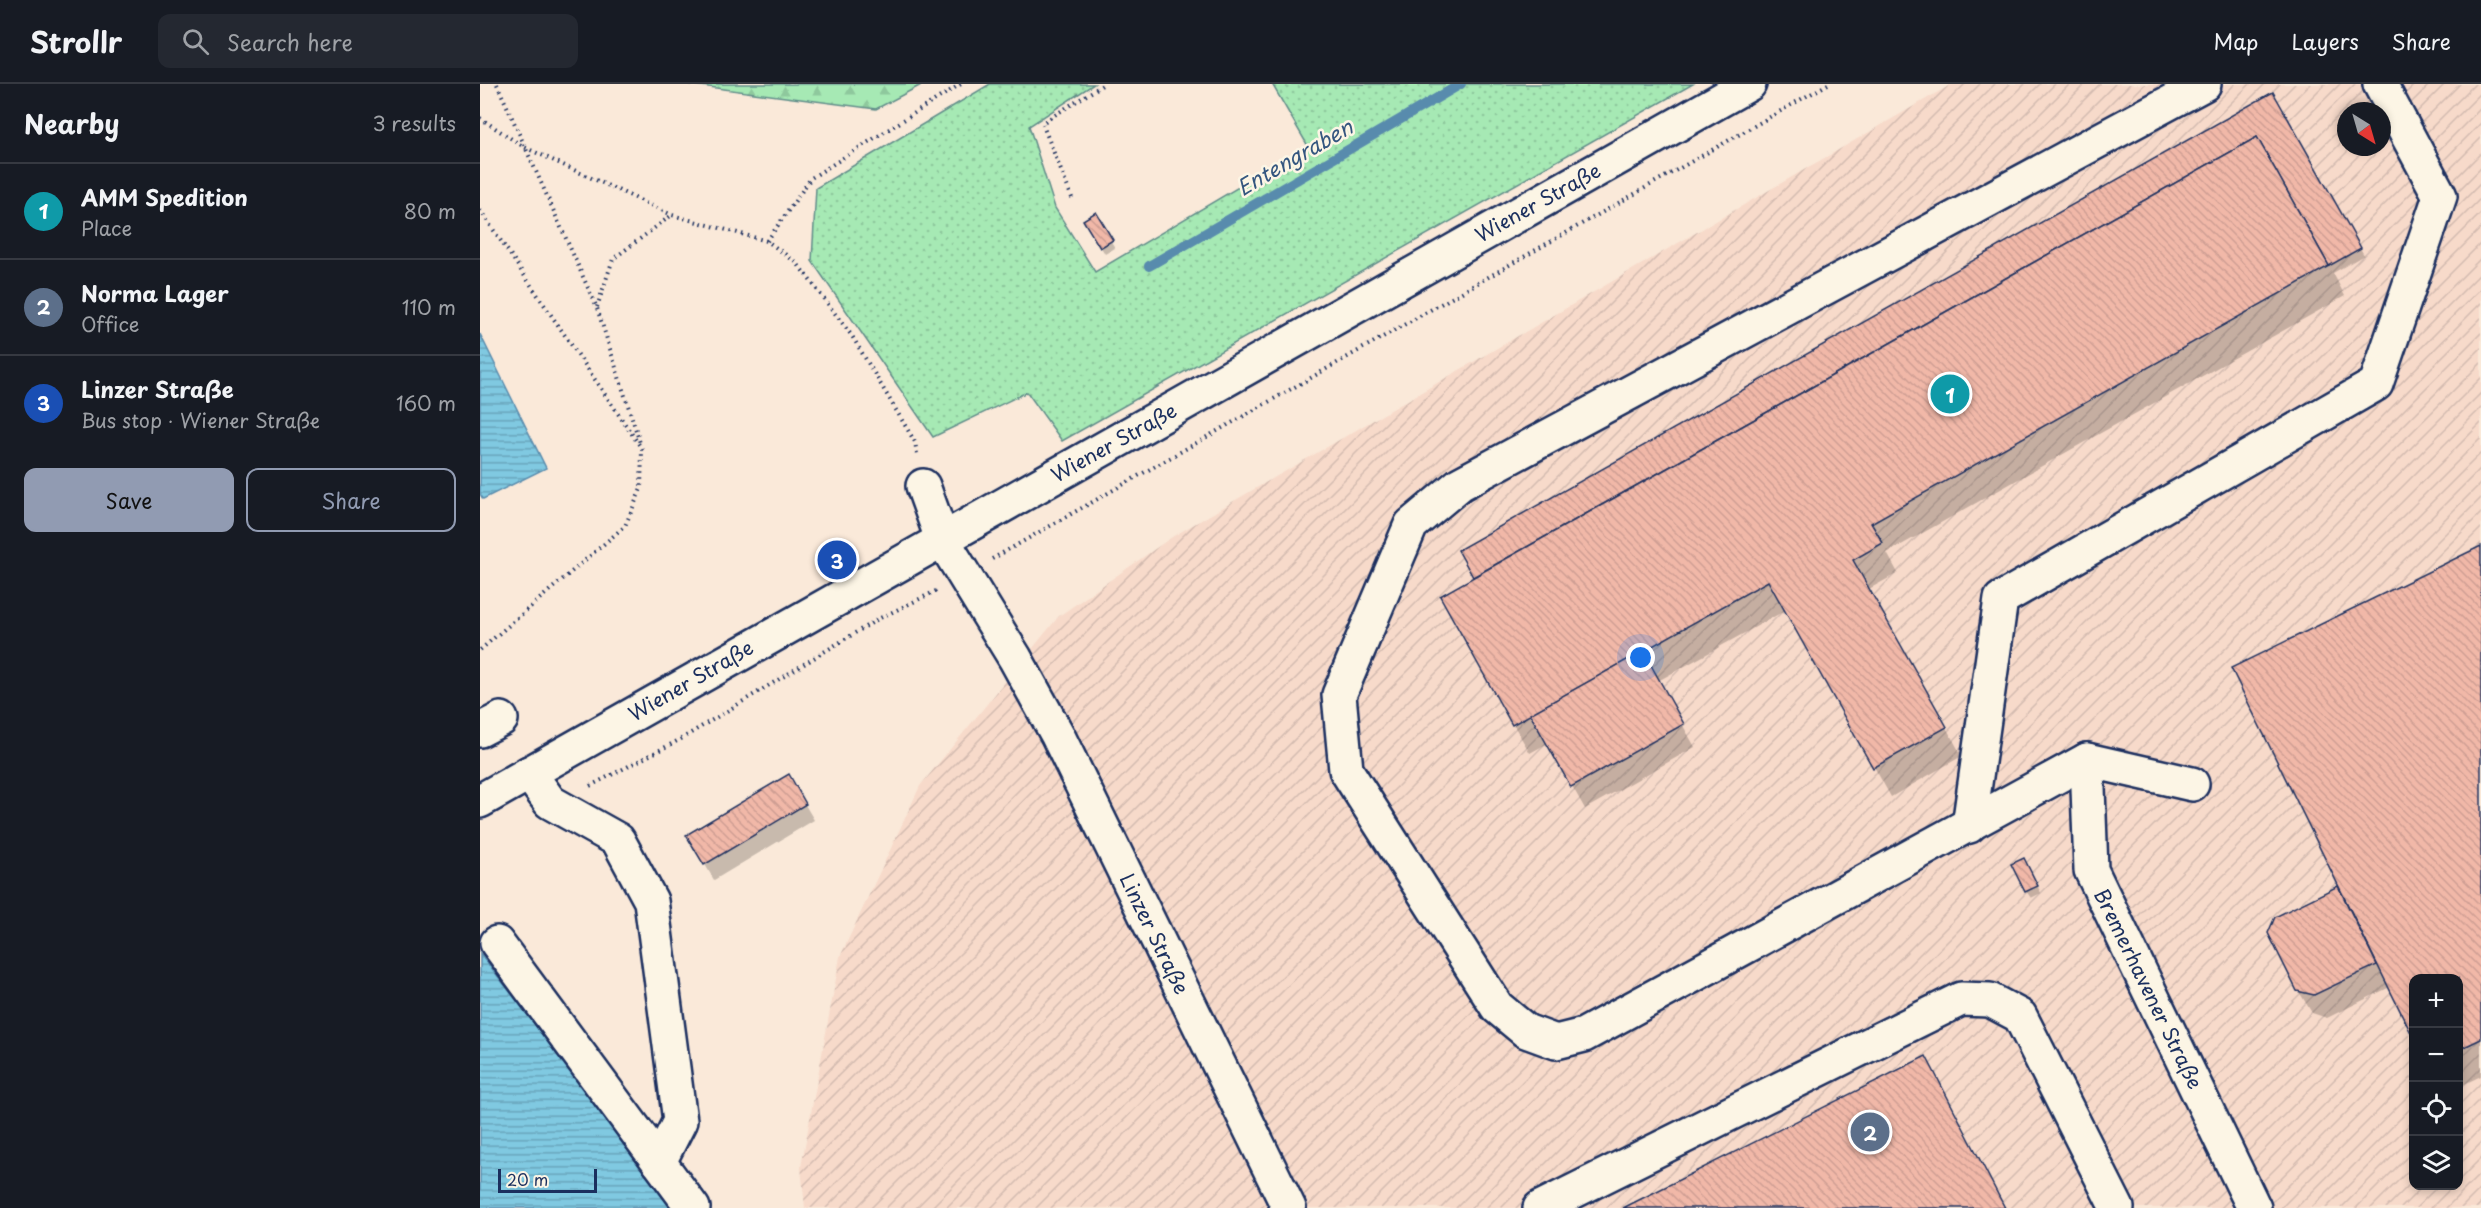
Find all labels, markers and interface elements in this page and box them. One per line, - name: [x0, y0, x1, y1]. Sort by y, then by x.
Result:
- search box: [158, 14, 578, 68]
- text: Strollr: [30, 20, 122, 63]
- icon: search: [179, 25, 212, 58]
- text: Search here: [227, 25, 353, 58]
- text: Map: [2214, 25, 2258, 57]
- text: Layers: [2291, 25, 2359, 57]
- text: Share: [2392, 25, 2451, 57]
- north arrow: [2337, 102, 2391, 156]
- text: Nearby: [24, 104, 119, 143]
- text: 3 results: [373, 108, 456, 138]
- water label: Entengraben: [1230, 110, 1359, 203]
- street label: Wiener Straße: [1469, 155, 1606, 249]
- text: AMM Spedition: [81, 180, 248, 213]
- text: 1: [39, 196, 48, 226]
- text: 80 m: [404, 196, 456, 226]
- text: Place: [81, 213, 132, 243]
- text: Norma Lager: [81, 276, 229, 309]
- text: 2: [36, 292, 51, 322]
- text: 110 m: [402, 292, 456, 322]
- text: Office: [81, 309, 139, 339]
- text: Linzer Straße: [81, 372, 234, 405]
- pin: 1: [1930, 372, 1970, 416]
- text: 3: [37, 388, 50, 418]
- text: 160 m: [396, 388, 456, 418]
- street label: Wiener Straße: [1045, 395, 1182, 489]
- text: Bus stop · Wiener Straße: [81, 405, 320, 435]
- button: Save: [24, 468, 234, 532]
- button: Share: [246, 468, 456, 532]
- pin: 3: [818, 538, 856, 582]
- street label: Wiener Straße: [622, 632, 759, 728]
- your location: [1626, 643, 1655, 672]
- street label: Linzer Straße: [1113, 868, 1197, 999]
- street label: Bremerhavener Straße: [2087, 883, 2211, 1094]
- map controls: [2409, 974, 2463, 1190]
- button: +: [2409, 974, 2463, 1028]
- button: −: [2409, 1028, 2463, 1082]
- button: locate: [2409, 1082, 2463, 1136]
- pin: 2: [1850, 1110, 1890, 1154]
- button: layers: [2409, 1136, 2463, 1190]
- scale bar: [498, 1166, 597, 1194]
- text: 20 m: [507, 1167, 548, 1191]

